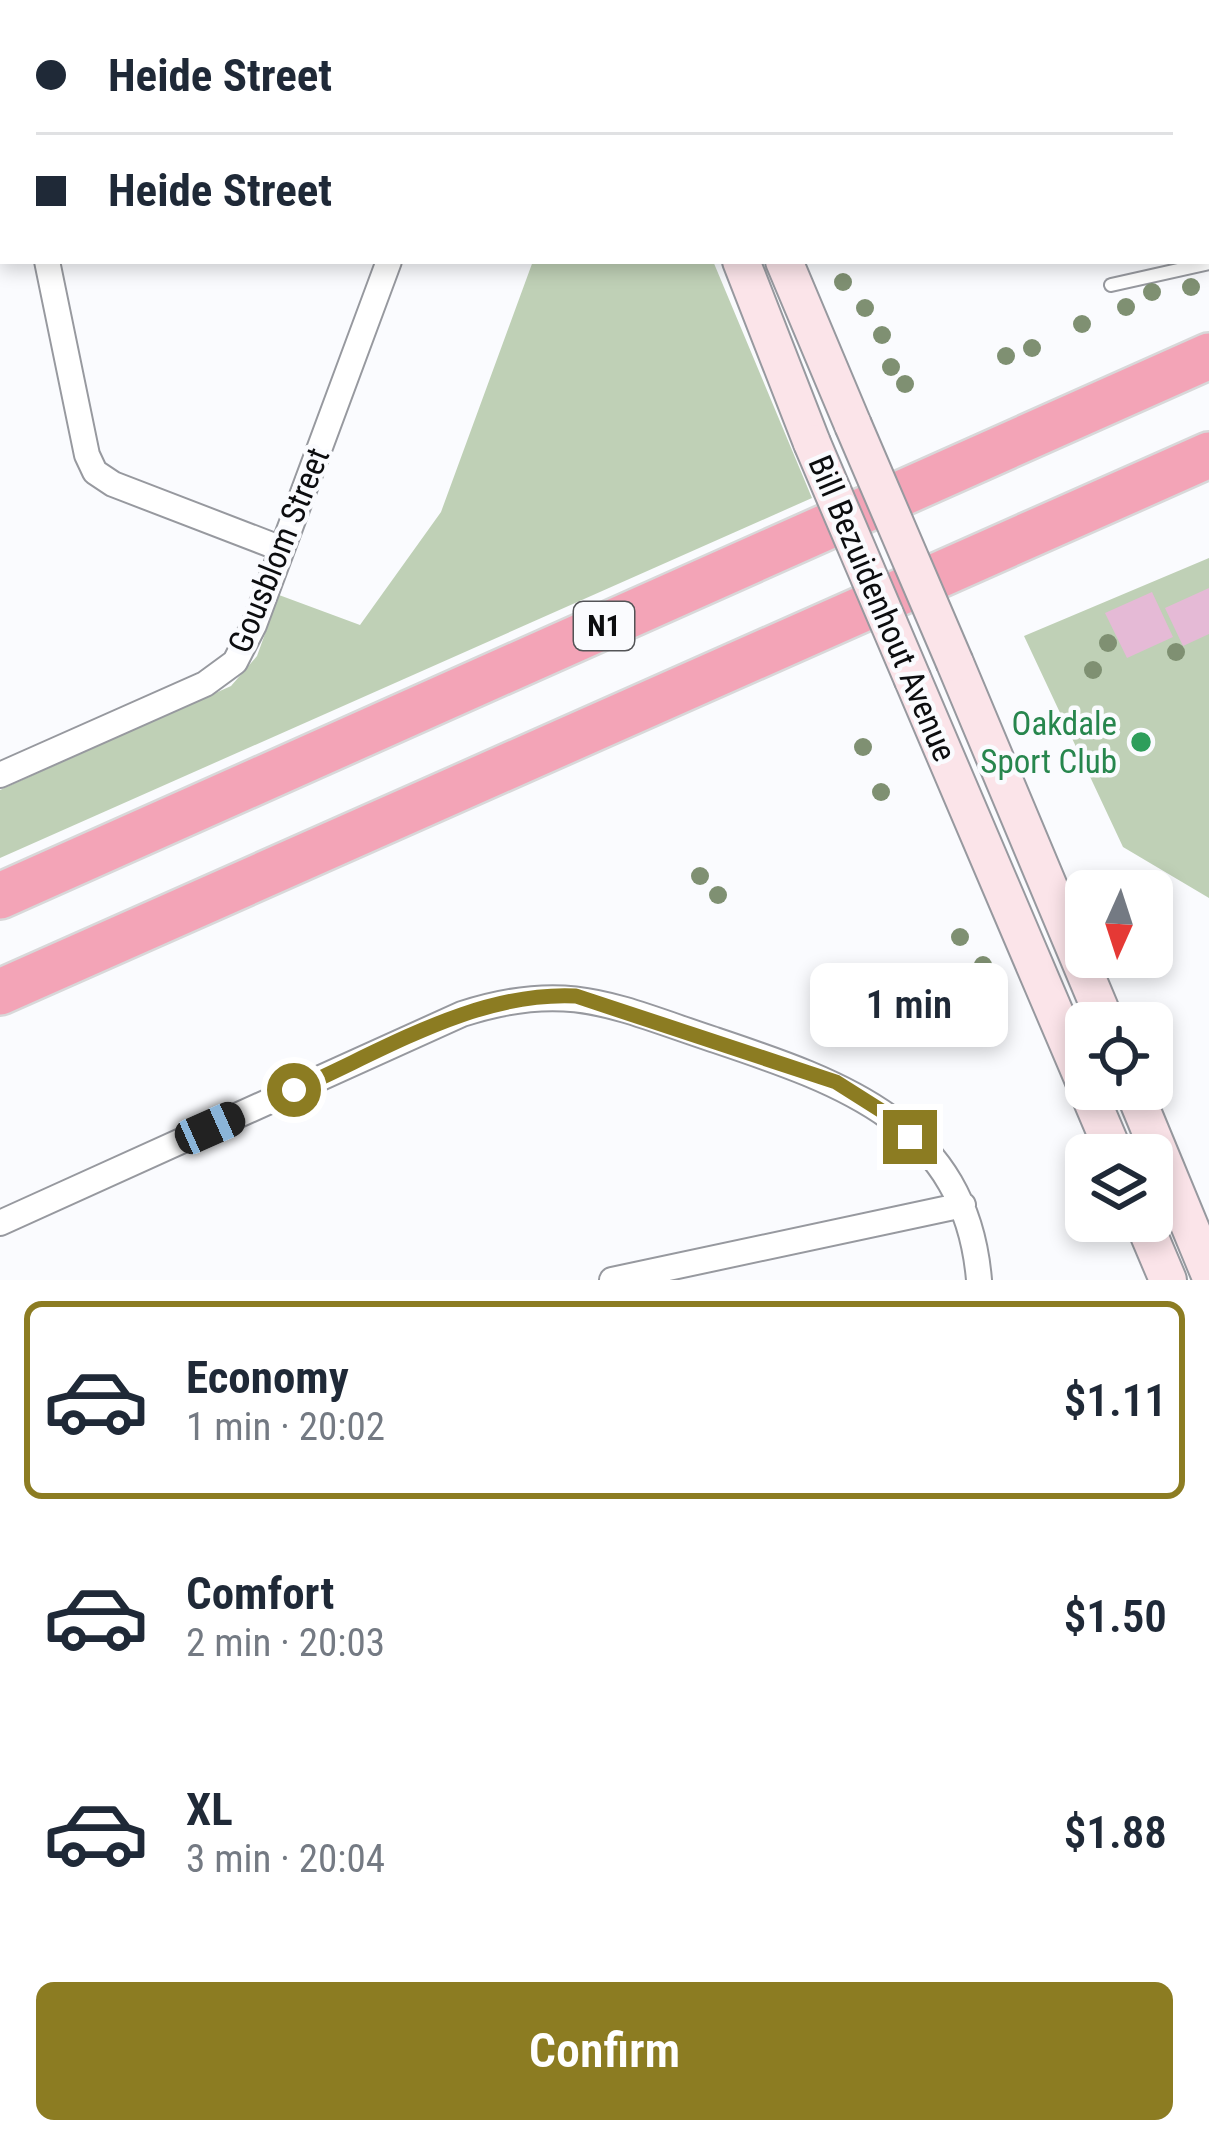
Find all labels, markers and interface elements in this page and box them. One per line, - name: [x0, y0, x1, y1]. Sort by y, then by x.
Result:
- text: Heide Street: [108, 49, 332, 102]
- text: Heide Street: [108, 164, 332, 217]
- street label: Gousblom Street: [220, 442, 337, 658]
- street label: Bill Bezuidenhout Avenue: [800, 449, 965, 767]
- road number: N1: [574, 602, 634, 650]
- place label: Oakdale Sport Club: [980, 704, 1117, 781]
- marker: Oakdale Sport Club: [1128, 729, 1154, 755]
- north arrow: [1065, 870, 1173, 978]
- map controls: [1065, 870, 1173, 1242]
- callout: 1 min: [811, 963, 1009, 1047]
- text: 1 min: [866, 982, 952, 1028]
- button: locate: [1065, 1002, 1173, 1110]
- route start: [267, 1063, 321, 1117]
- car: [170, 1097, 250, 1159]
- route end: [883, 1110, 937, 1164]
- button: layers: [1065, 1134, 1173, 1242]
- icon: car: [42, 1346, 150, 1454]
- text: Economy: [186, 1351, 349, 1404]
- text: $1.11: [1064, 1374, 1167, 1427]
- text: 1 min · 20:02: [186, 1404, 385, 1450]
- icon: car: [42, 1562, 150, 1670]
- text: Comfort: [186, 1567, 334, 1620]
- text: $1.50: [1064, 1590, 1167, 1643]
- text: 2 min · 20:03: [186, 1620, 385, 1666]
- icon: car: [42, 1778, 150, 1886]
- text: XL: [186, 1783, 233, 1836]
- text: $1.88: [1064, 1806, 1167, 1859]
- text: 3 min · 20:04: [186, 1836, 385, 1882]
- button: Confirm: [36, 1982, 1173, 2120]

